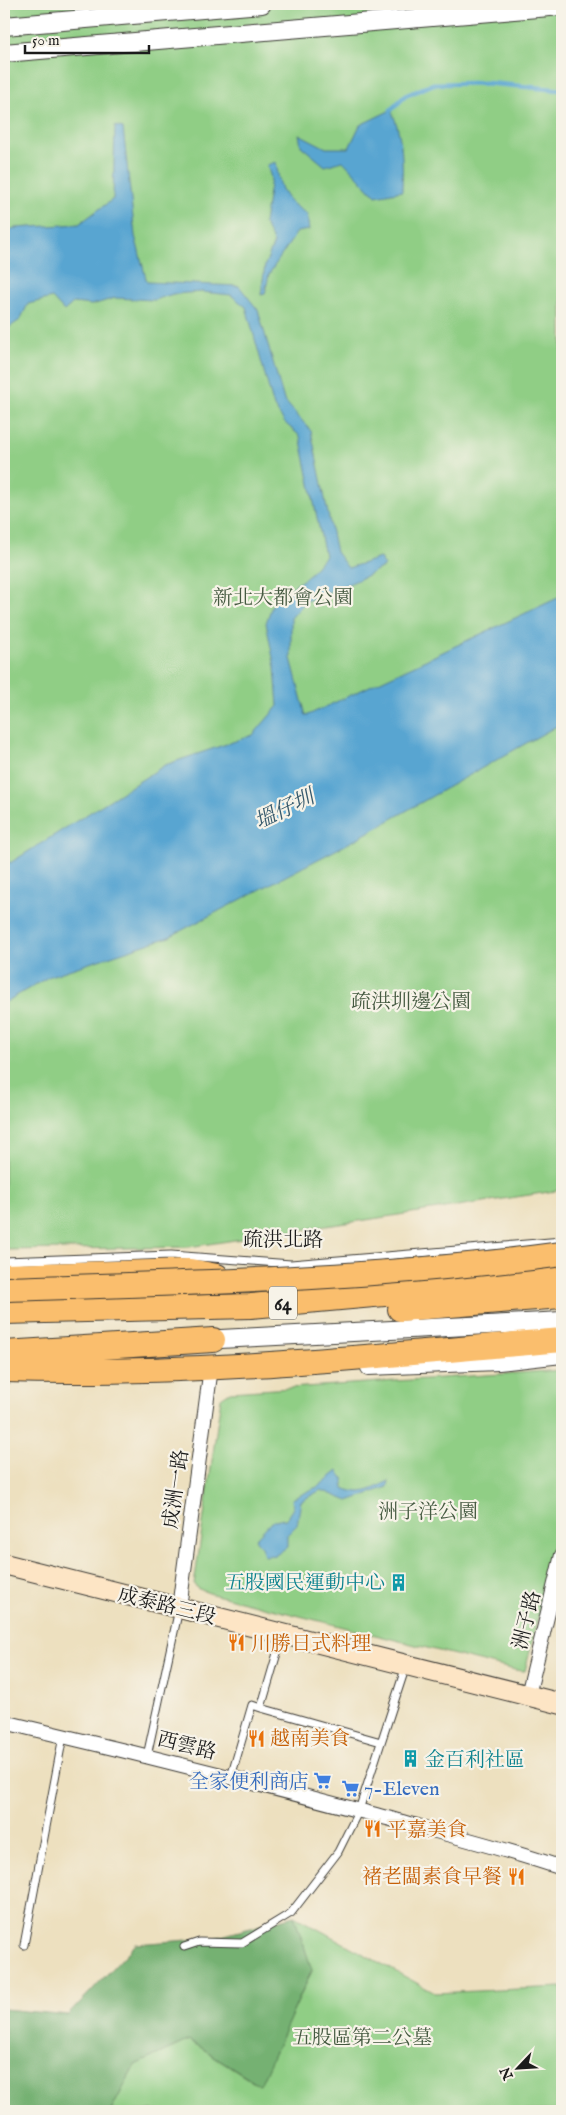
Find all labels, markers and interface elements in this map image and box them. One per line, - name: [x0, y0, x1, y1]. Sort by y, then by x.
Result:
- scale bar: [25, 22, 149, 54]
- text: 50 m: [32, 31, 60, 50]
- park label: 新北大都會公園: [213, 586, 353, 611]
- water label: 塭仔圳: [250, 783, 322, 836]
- park label: 疏洪圳邊公園: [351, 990, 471, 1015]
- street label: 疏洪北路: [243, 1228, 323, 1253]
- road number: 64: [269, 1286, 297, 1320]
- street label: 成洲一路: [159, 1448, 194, 1531]
- park label: 洲子洋公園: [378, 1500, 478, 1525]
- place label: 五股國民運動中心: [225, 1571, 385, 1596]
- building icon: 五股國民運動中心: [389, 1572, 409, 1592]
- street label: 成泰路三段: [115, 1582, 218, 1631]
- street label: 洲子路: [508, 1588, 547, 1652]
- place label: 川勝日式料理: [251, 1632, 371, 1657]
- restaurant icon: 川勝日式料理: [227, 1633, 247, 1653]
- street label: 西雲路: [155, 1727, 219, 1766]
- place label: 越南美食: [270, 1727, 350, 1752]
- restaurant icon: 越南美食: [246, 1728, 266, 1748]
- place label: 金百利社區: [425, 1748, 525, 1773]
- building icon: 金百利社區: [401, 1749, 421, 1769]
- place label: 全家便利商店: [189, 1770, 309, 1795]
- supermarket icon: 全家便利商店: [313, 1771, 333, 1791]
- place label: 7-Eleven: [364, 1777, 440, 1802]
- supermarket icon: 7-Eleven: [340, 1778, 360, 1798]
- place label: 平嘉美食: [387, 1818, 467, 1843]
- restaurant icon: 平嘉美食: [363, 1819, 383, 1839]
- place label: 褚老闆素食早餐: [362, 1865, 502, 1890]
- restaurant icon: 褚老闆素食早餐: [506, 1866, 526, 1886]
- park label: 五股區第二公墓: [292, 2026, 432, 2051]
- north arrow: [494, 2042, 544, 2092]
- text: N: [496, 2064, 518, 2083]

